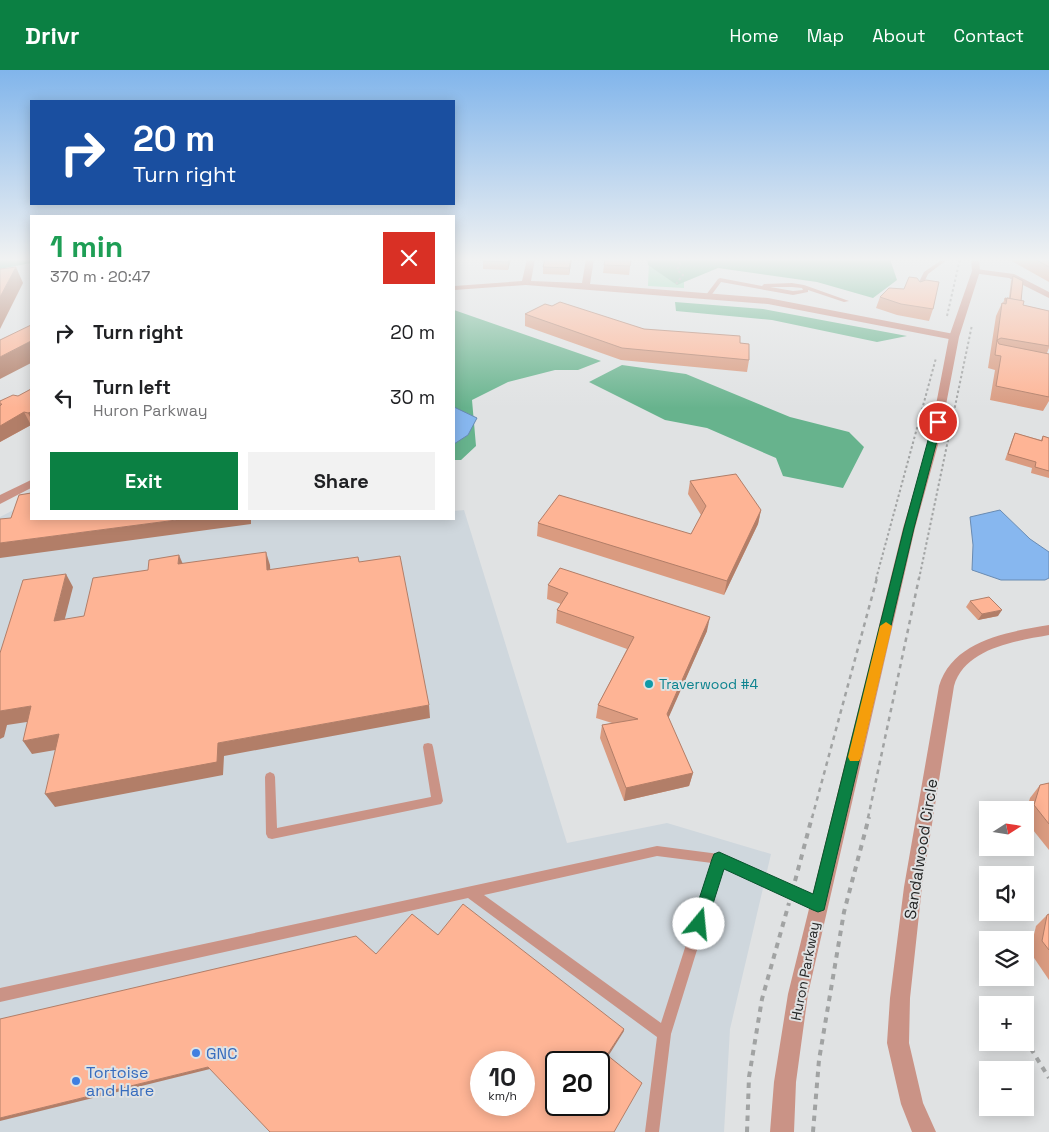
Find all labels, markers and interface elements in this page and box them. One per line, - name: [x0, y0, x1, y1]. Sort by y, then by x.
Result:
- text: Drivr: [25, 20, 80, 51]
- text: Home: [730, 24, 779, 47]
- text: Map: [807, 24, 844, 47]
- text: About: [872, 24, 926, 47]
- text: Contact: [954, 24, 1024, 47]
- text: 20 m: [133, 117, 215, 161]
- icon: right: [50, 120, 115, 185]
- text: Turn right: [133, 160, 236, 188]
- text: 1 min: [50, 227, 123, 266]
- button: close: [383, 232, 435, 284]
- text: 370 m · 20:47: [50, 266, 150, 287]
- icon: right: [50, 319, 78, 347]
- text: Turn right: [93, 320, 183, 345]
- text: 20 m: [390, 320, 435, 345]
- text: Turn left: [93, 375, 171, 400]
- icon: left: [50, 384, 78, 412]
- text: 30 m: [390, 385, 435, 410]
- text: Huron Parkway: [93, 400, 208, 421]
- pin: [917, 401, 959, 443]
- icon: arrive: [924, 408, 952, 436]
- button: Exit: [50, 452, 238, 510]
- button: Share: [248, 452, 435, 510]
- place label: Traverwood #4: [659, 675, 759, 693]
- marker: Traverwood #4: [643, 678, 655, 690]
- street label: Sandalwood Circle: [900, 777, 942, 921]
- north arrow: [979, 801, 1034, 856]
- map controls: [979, 801, 1034, 1116]
- button: sound: [979, 866, 1034, 921]
- position arrow: [672, 897, 724, 949]
- street label: Huron Parkway: [787, 920, 823, 1022]
- button: layers: [979, 931, 1034, 986]
- button: +: [979, 996, 1034, 1051]
- place label: GNC: [206, 1043, 237, 1064]
- marker: GNC: [190, 1047, 202, 1059]
- speed limit sign: 20: [545, 1051, 610, 1116]
- text: 10: [489, 1061, 516, 1093]
- button: −: [979, 1061, 1034, 1116]
- place label: Tortoise and Hare: [86, 1062, 154, 1101]
- marker: Tortoise and Hare: [70, 1075, 82, 1087]
- text: km/h: [488, 1088, 517, 1104]

